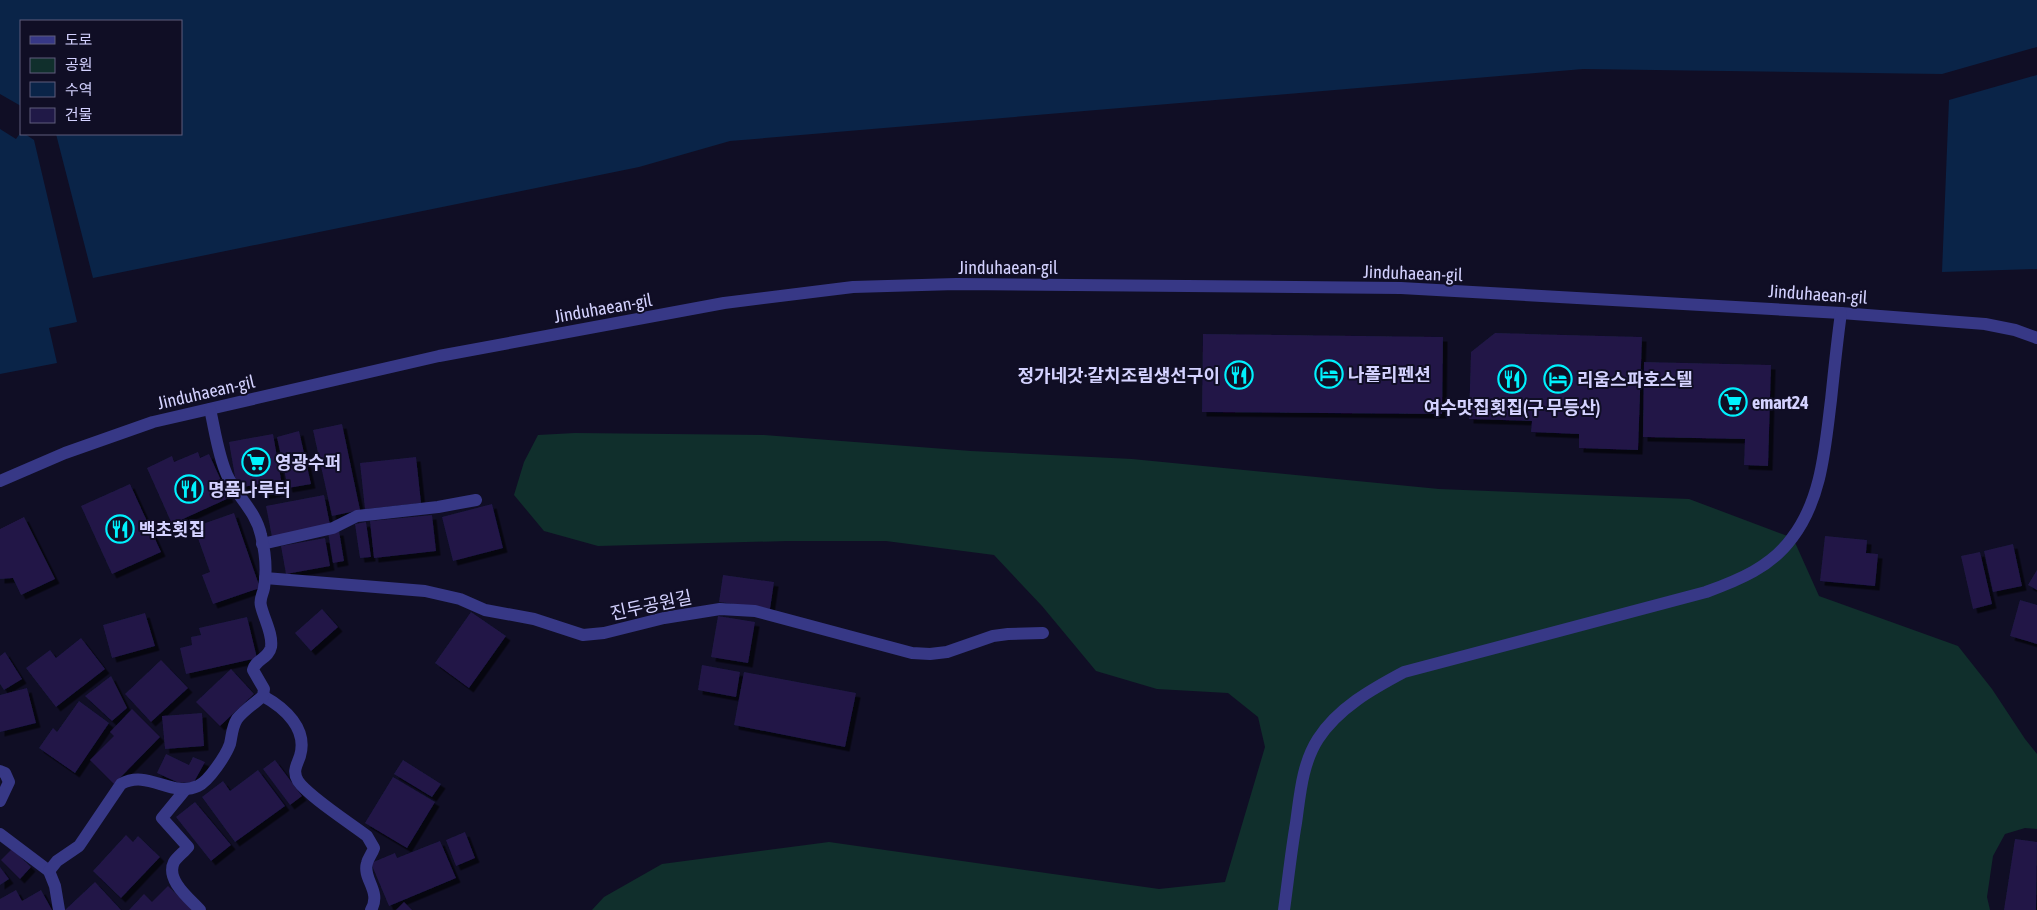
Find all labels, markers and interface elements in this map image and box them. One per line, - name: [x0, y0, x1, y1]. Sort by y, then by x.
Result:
- legend: [20, 20, 182, 135]
- text: 도로: [65, 31, 93, 48]
- text: 공원: [65, 56, 93, 73]
- text: 수역: [65, 81, 93, 98]
- text: 건물: [65, 106, 93, 123]
- street label: Jinduhaean-gil: [958, 257, 1058, 278]
- street label: Jinduhaean-gil: [1363, 261, 1463, 285]
- street label: Jinduhaean-gil: [1768, 280, 1869, 308]
- street label: Jinduhaean-gil: [552, 289, 654, 327]
- hotel icon: 나폴리펜션: [1314, 359, 1344, 389]
- restaurant icon: 정가네갓·갈치조림생선구이: [1224, 360, 1254, 390]
- place label: 나폴리펜션: [1348, 364, 1431, 385]
- restaurant icon: 여수맛집횟집(구 무등산): [1497, 364, 1527, 394]
- hotel icon: 리움스파호스텔: [1543, 364, 1573, 394]
- place label: 정가네갓·갈치조림생선구이: [1017, 365, 1220, 386]
- place label: 리움스파호스텔: [1577, 369, 1693, 390]
- street label: Jinduhaean-gil: [155, 371, 257, 413]
- supermarket icon: emart24: [1718, 387, 1748, 417]
- place label: emart24: [1752, 392, 1809, 413]
- place label: 여수맛집횟집(구 무등산): [1424, 397, 1600, 418]
- supermarket icon: 영광수퍼: [241, 447, 271, 477]
- place label: 영광수퍼: [275, 452, 341, 473]
- restaurant icon: 명품나루터: [174, 474, 204, 504]
- place label: 명품나루터: [208, 479, 291, 500]
- restaurant icon: 백초횟집: [105, 514, 135, 544]
- place label: 백초횟집: [139, 519, 205, 540]
- street label: 진두공원길: [608, 586, 694, 624]

